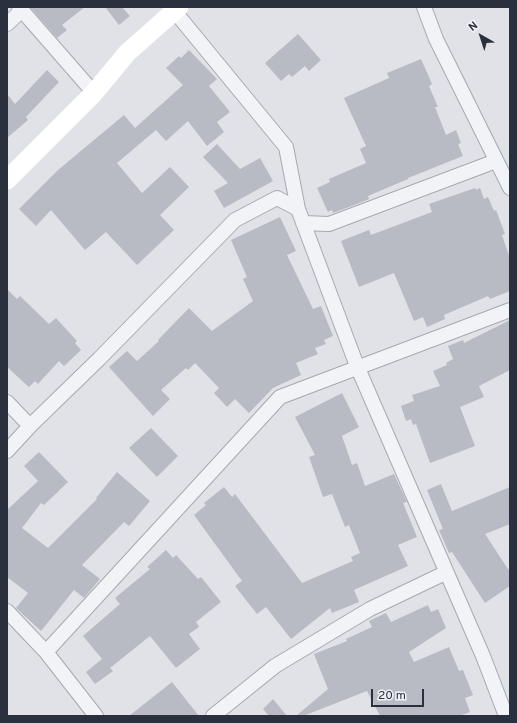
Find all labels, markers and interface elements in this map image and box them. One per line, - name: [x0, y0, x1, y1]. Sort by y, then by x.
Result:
- north arrow: [461, 16, 501, 56]
- text: N: [466, 19, 481, 35]
- scale bar: [373, 681, 426, 707]
- text: 20 m: [378, 688, 406, 704]

